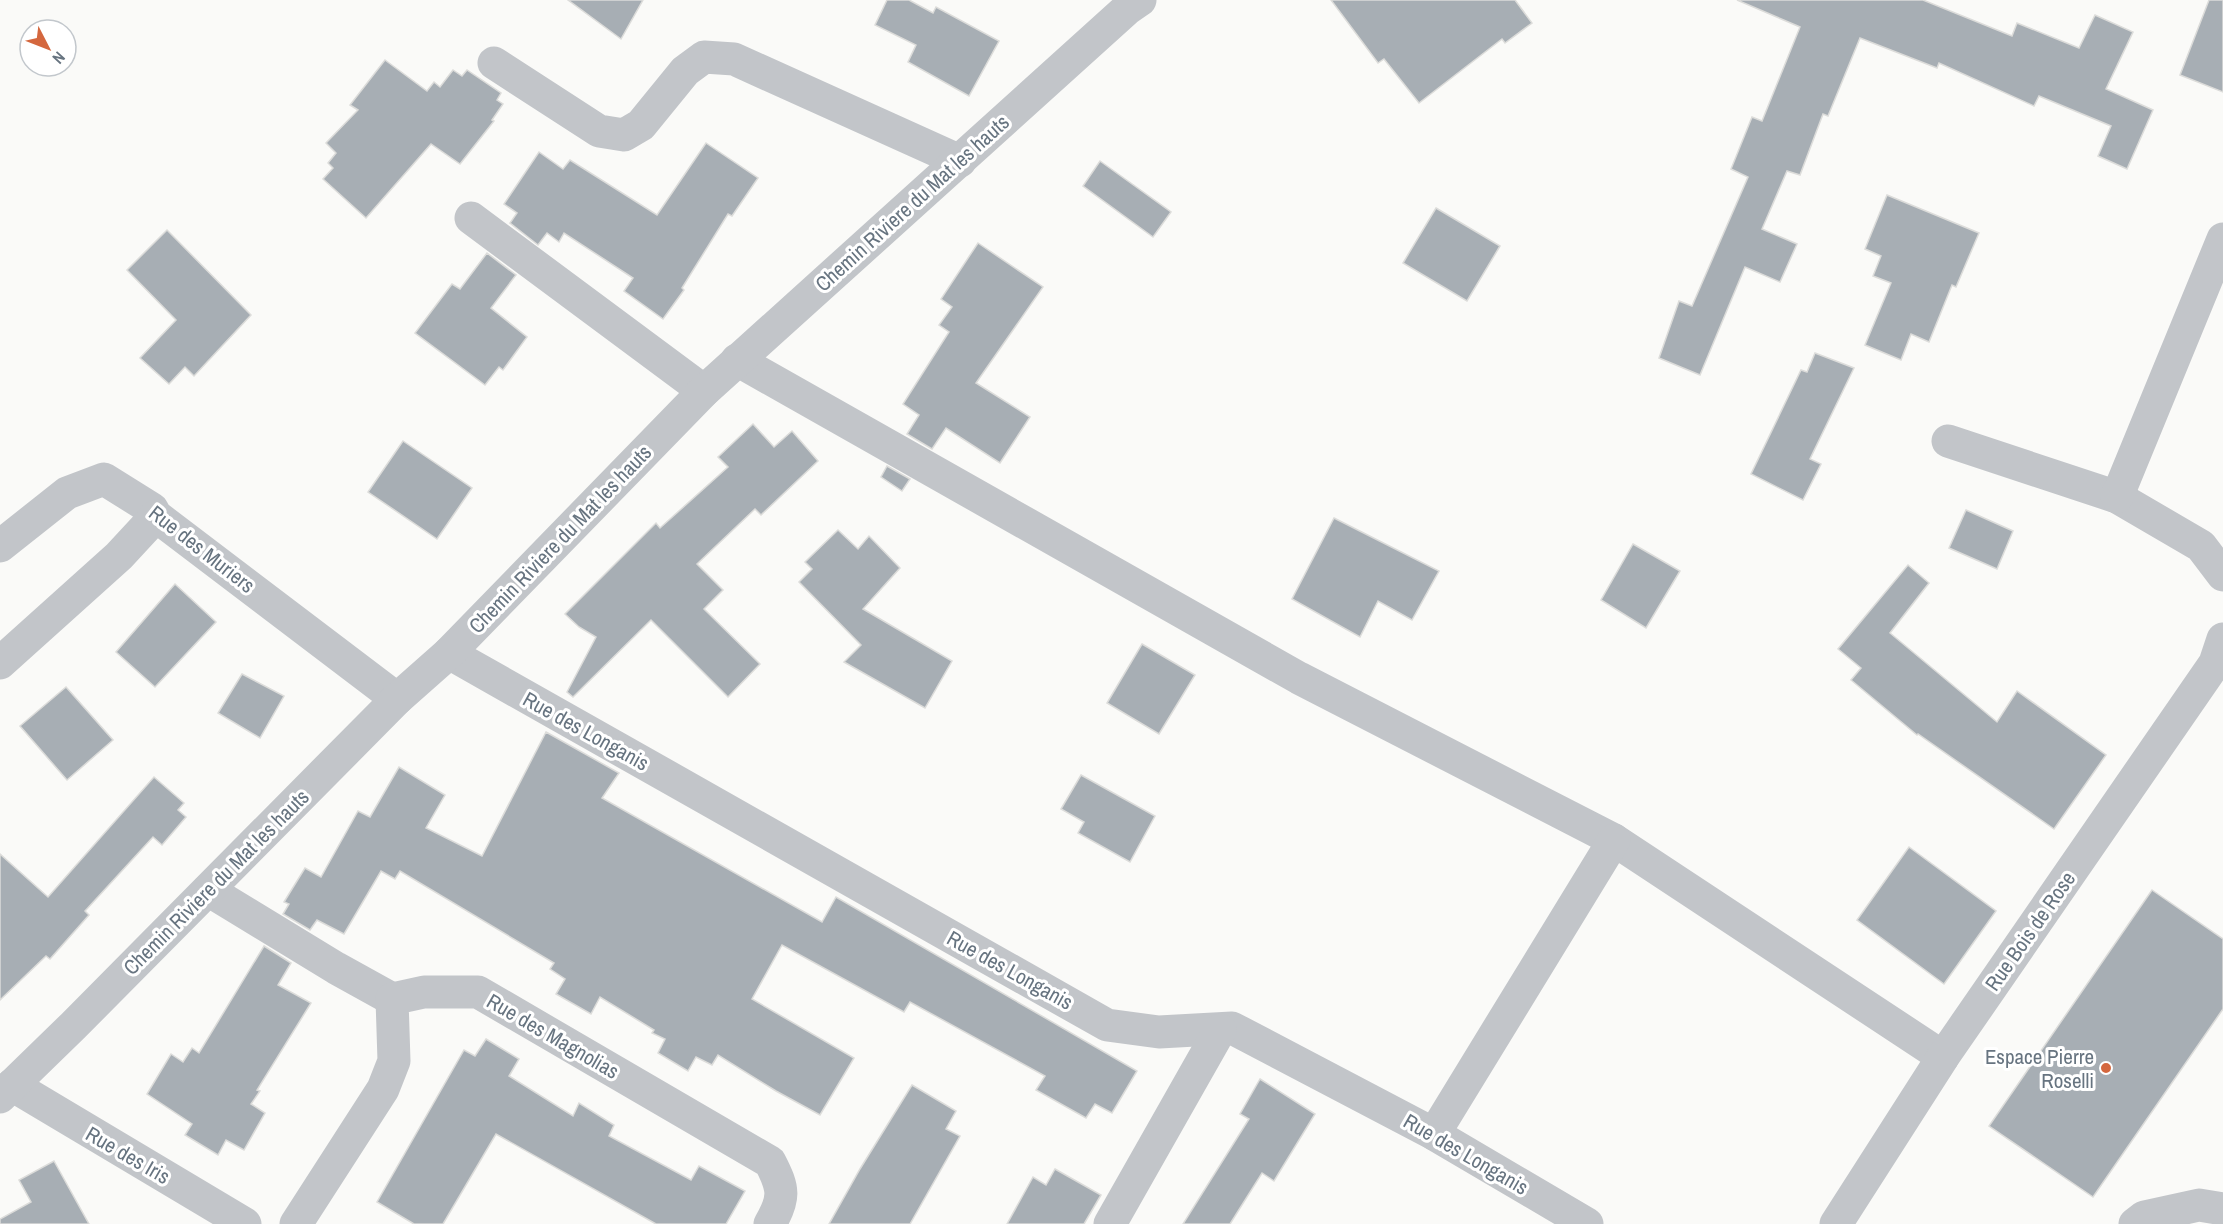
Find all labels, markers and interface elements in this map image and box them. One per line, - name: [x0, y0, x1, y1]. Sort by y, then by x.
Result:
- north arrow: [18, 18, 78, 78]
- text: N: [48, 47, 70, 69]
- street label: Chemin Riviere du Mat les hauts: [809, 108, 1015, 298]
- street label: Chemin Riviere du Mat les hauts: [462, 438, 658, 640]
- street label: Rue des Muriers: [143, 498, 261, 600]
- street label: Rue des Longanis: [518, 684, 654, 778]
- street label: Chemin Riviere du Mat les hauts: [117, 783, 315, 981]
- street label: Rue Bois de Rose: [1978, 865, 2082, 997]
- street label: Rue des Longanis: [942, 923, 1078, 1017]
- street label: Rue des Magnolias: [482, 986, 624, 1086]
- place label: Espace Pierre Roselli: [1985, 1042, 2094, 1095]
- marker: Espace Pierre Roselli: [2099, 1061, 2113, 1075]
- street label: Rue des Longanis: [1398, 1106, 1534, 1202]
- street label: Rue des Iris: [81, 1119, 175, 1191]

